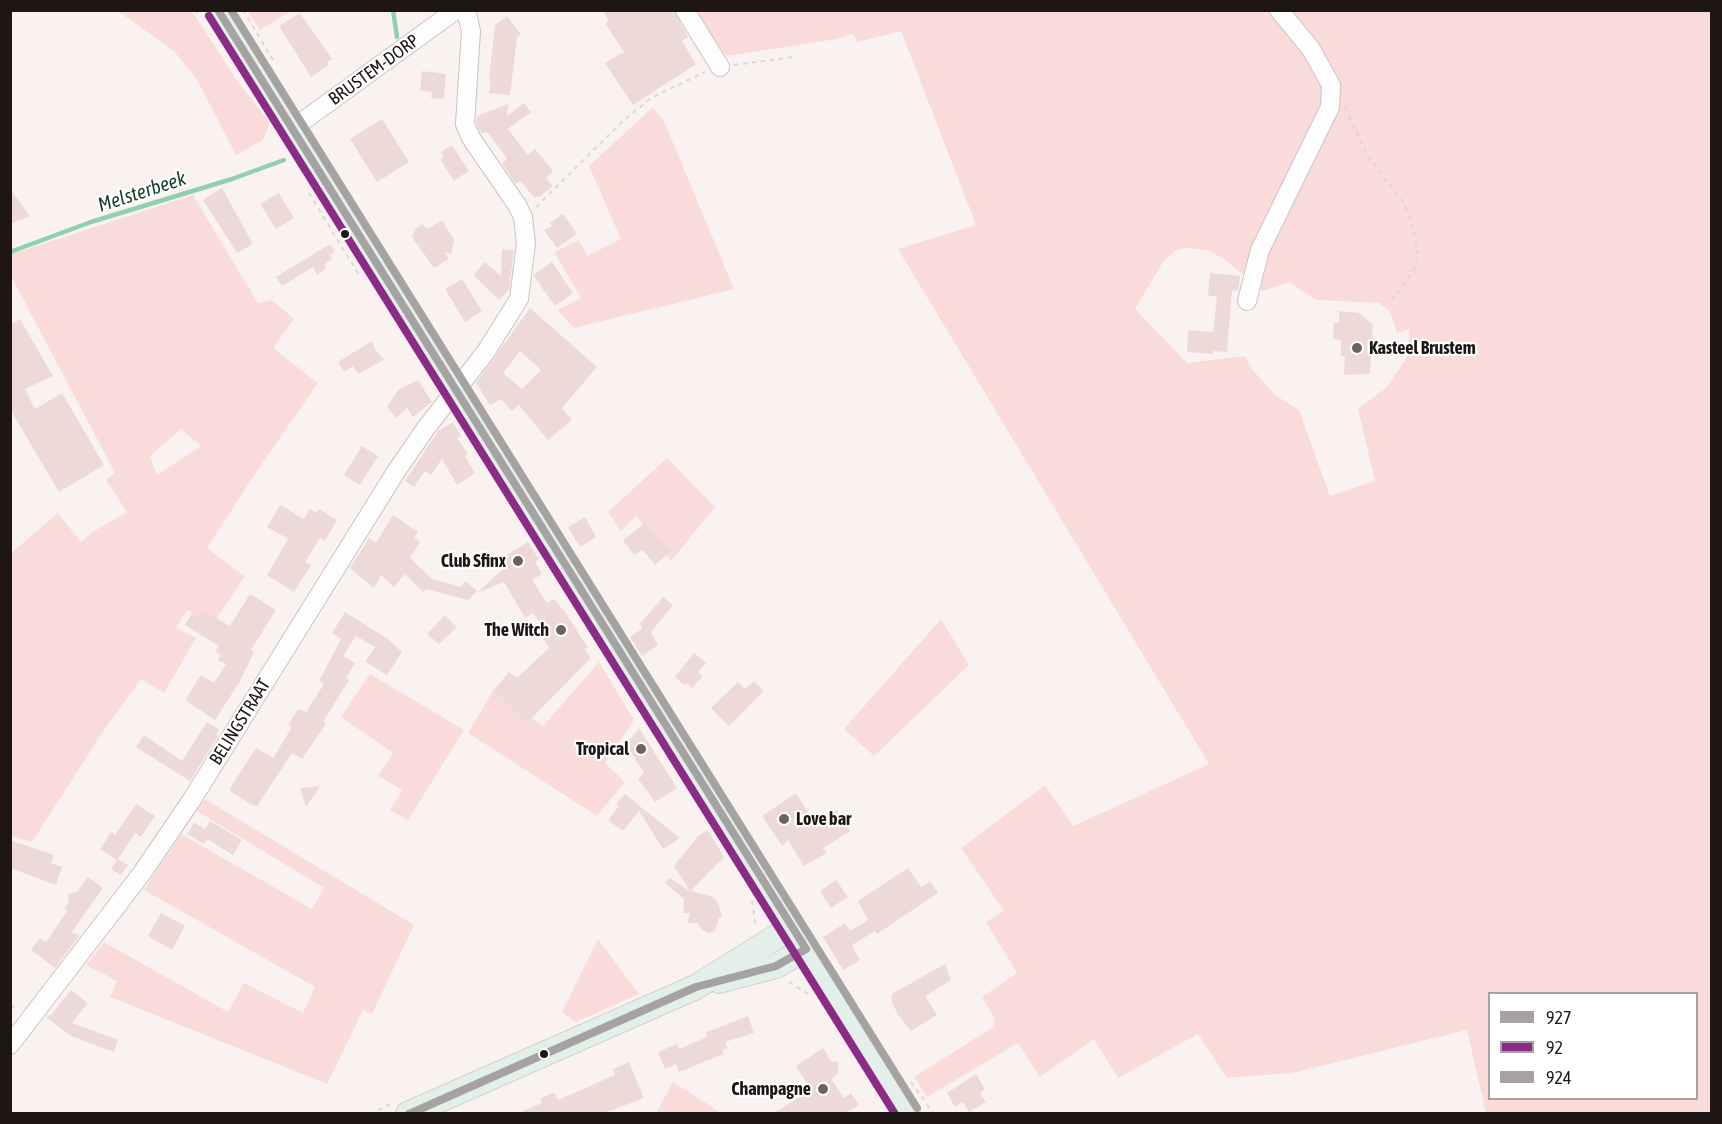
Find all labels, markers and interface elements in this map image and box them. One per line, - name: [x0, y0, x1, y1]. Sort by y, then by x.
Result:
- street label: BRUSTEM-DORP: [325, 30, 423, 110]
- water label: Melsterbeek: [95, 166, 189, 218]
- unlabelled marker: [339, 228, 351, 240]
- place label: Kasteel Brustem: [1369, 337, 1476, 359]
- marker: Kasteel Brustem: [1350, 341, 1364, 355]
- place label: Club Sfinx: [441, 550, 506, 572]
- marker: Club Sfinx: [511, 554, 525, 568]
- place label: The Witch: [485, 619, 549, 641]
- marker: The Witch: [554, 623, 568, 637]
- street label: BELINGSTRAAT: [205, 675, 275, 769]
- place label: Tropical: [576, 738, 629, 760]
- marker: Tropical: [634, 742, 648, 756]
- place label: Love bar: [796, 808, 851, 830]
- marker: Love bar: [777, 812, 791, 826]
- legend: [1488, 992, 1698, 1100]
- text: 927: [1546, 1007, 1571, 1028]
- text: 92: [1546, 1037, 1563, 1058]
- unlabelled marker: [538, 1048, 550, 1060]
- text: 924: [1546, 1067, 1571, 1088]
- place label: Champagne: [731, 1078, 811, 1100]
- marker: Champagne: [816, 1082, 830, 1096]

